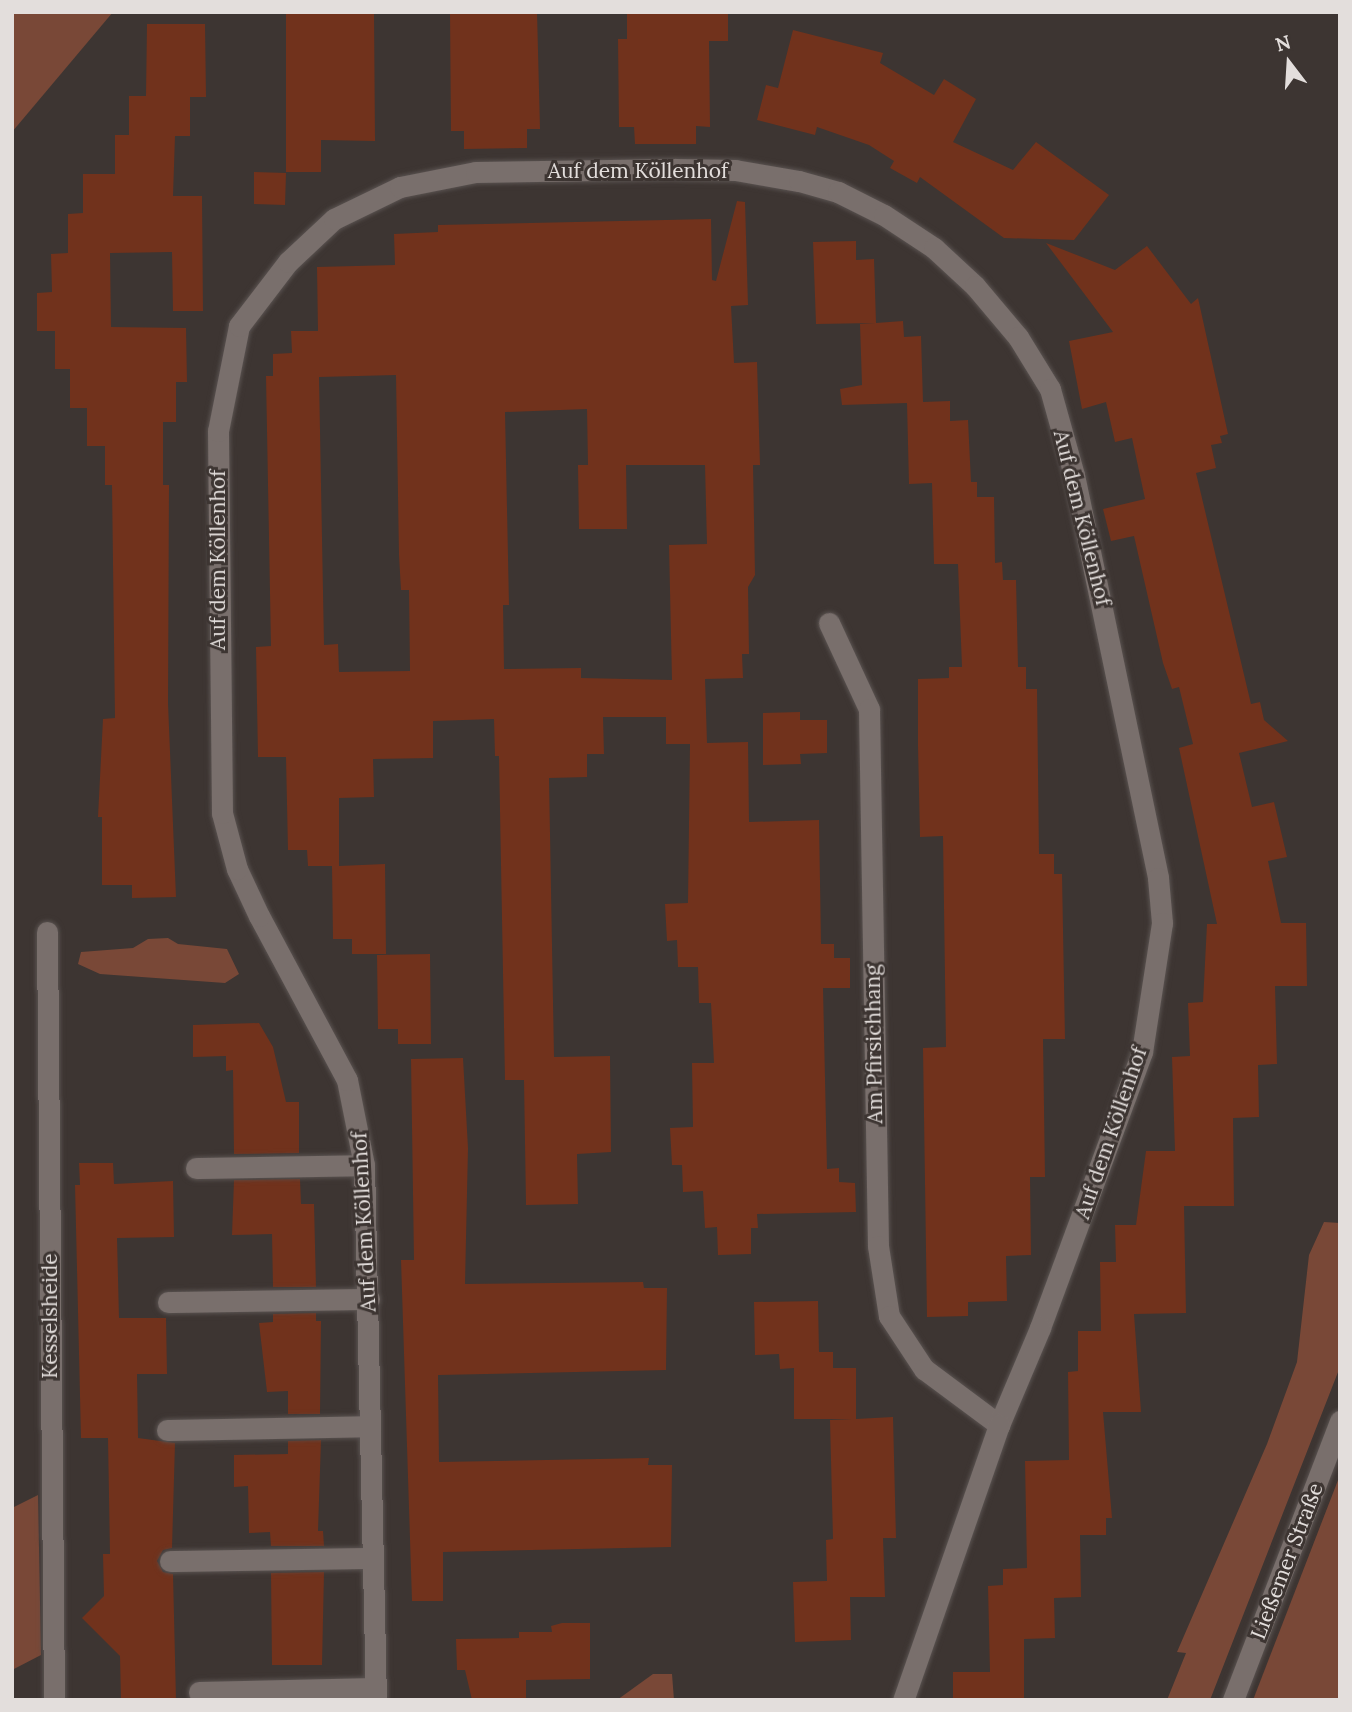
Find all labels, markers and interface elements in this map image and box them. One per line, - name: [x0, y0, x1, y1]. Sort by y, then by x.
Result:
- north arrow: [1254, 28, 1324, 98]
- text: N: [1272, 29, 1293, 57]
- street label: Auf dem Köllenhof: [548, 158, 728, 184]
- street label: Auf dem Köllenhof: [1048, 427, 1116, 609]
- street label: Auf dem Köllenhof: [205, 470, 231, 650]
- street label: Am Pfirsichhang: [860, 964, 888, 1124]
- street label: Auf dem Köllenhof: [1070, 1044, 1152, 1222]
- street label: Auf dem Köllenhof: [347, 1131, 381, 1313]
- street label: Kesselsheide: [37, 1253, 63, 1379]
- street label: Ließemer Straße: [1246, 1479, 1328, 1643]

